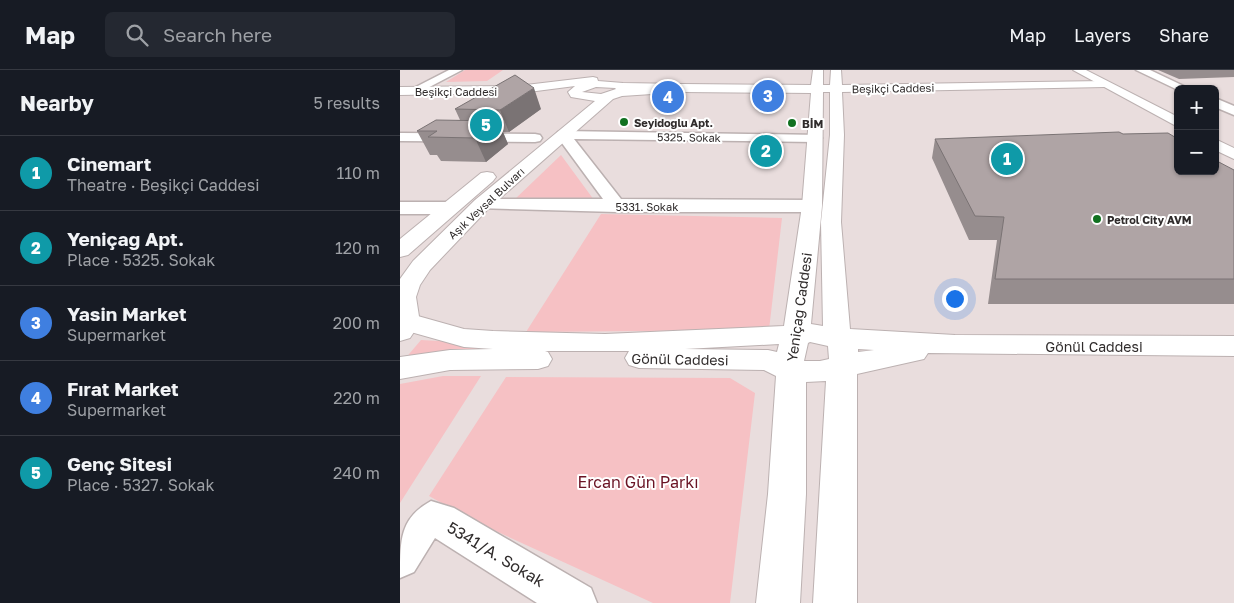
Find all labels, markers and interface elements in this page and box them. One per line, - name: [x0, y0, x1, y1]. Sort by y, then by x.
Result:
- search box: [105, 12, 455, 57]
- text: Map: [25, 20, 75, 49]
- icon: search: [123, 21, 151, 49]
- text: Search here: [163, 23, 272, 46]
- text: Map: [1009, 24, 1046, 46]
- text: Layers: [1074, 24, 1131, 46]
- text: Share: [1159, 24, 1209, 46]
- pin: 3: [752, 77, 784, 115]
- pin: 4: [652, 78, 684, 116]
- street label: Beşikçi Caddesi: [852, 81, 934, 95]
- street label: Beşikçi Caddesi: [415, 85, 497, 98]
- map controls: [1174, 85, 1219, 175]
- button: +: [1174, 85, 1219, 130]
- text: Nearby: [20, 90, 94, 116]
- text: 5 results: [314, 93, 380, 113]
- pin: 5: [470, 106, 502, 144]
- marker: Seyidoğlu Apt.: [618, 116, 630, 128]
- place label: Seyidoğlu Apt.: [634, 116, 713, 129]
- marker: BİM: [786, 117, 798, 129]
- place label: BİM: [802, 117, 823, 130]
- street label: 5325. Sokak: [657, 130, 721, 144]
- button: −: [1174, 130, 1219, 175]
- pin: 2: [750, 132, 782, 170]
- pin: 1: [991, 140, 1023, 178]
- text: Cinemart: [67, 152, 151, 175]
- text: 1: [32, 163, 40, 183]
- text: 110 m: [336, 163, 380, 183]
- street label: Aşık Veysal Bulvarı: [445, 164, 527, 242]
- text: Theatre · Beşikçi Caddesi: [67, 175, 260, 195]
- street label: 5331. Sokak: [616, 200, 678, 213]
- marker: Petrol City AVM: [1091, 213, 1103, 225]
- place label: Petrol City AVM: [1107, 213, 1192, 226]
- text: Yeniçağ Apt.: [67, 227, 184, 250]
- text: 2: [31, 238, 41, 258]
- text: 120 m: [335, 238, 380, 258]
- text: Place · 5325. Sokak: [67, 250, 215, 270]
- street label: Yeniçağ Caddesi: [783, 251, 815, 363]
- your location: [942, 286, 968, 312]
- text: Yasin Market: [67, 302, 187, 325]
- text: 3: [31, 313, 41, 333]
- text: 200 m: [333, 313, 380, 333]
- text: Supermarket: [67, 325, 166, 345]
- street label: Gönül Caddesi: [1045, 338, 1143, 355]
- street label: Gönül Caddesi: [631, 350, 729, 368]
- text: Fırat Market: [67, 377, 179, 400]
- text: 4: [31, 388, 41, 408]
- text: 220 m: [333, 388, 380, 408]
- text: Supermarket: [67, 400, 166, 420]
- text: Genç Sitesi: [67, 452, 172, 475]
- text: 5: [31, 463, 41, 483]
- text: 240 m: [333, 463, 380, 483]
- park label: Ercan Gün Parkı: [577, 472, 699, 492]
- text: Place · 5327. Sokak: [67, 475, 214, 495]
- street label: 5341/A. Sokak: [444, 517, 548, 591]

